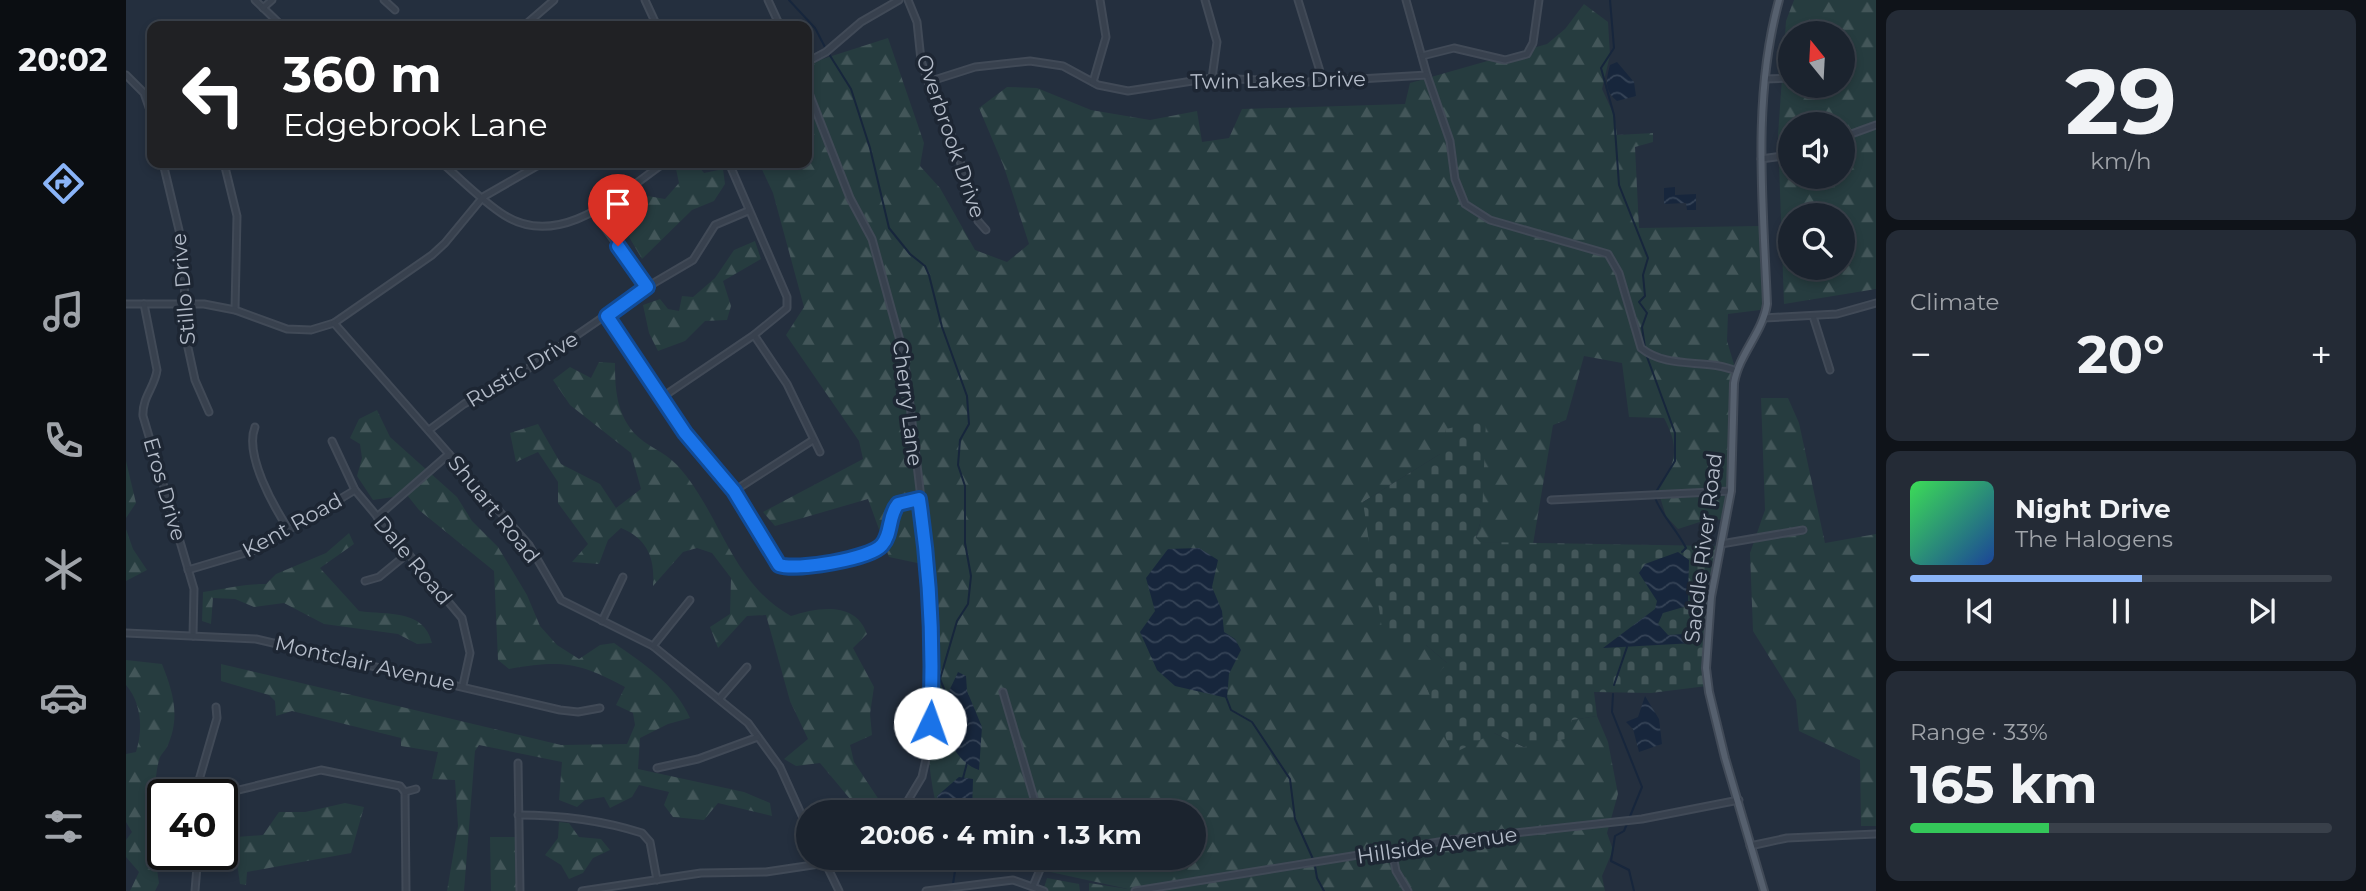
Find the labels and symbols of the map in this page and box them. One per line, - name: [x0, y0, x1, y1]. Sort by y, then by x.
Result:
- north arrow: [1778, 21, 1855, 98]
- street label: Overbrook Drive: [911, 51, 991, 221]
- street label: Twin Lakes Drive: [1190, 66, 1366, 94]
- pin: [588, 174, 648, 246]
- street label: Stillo Drive: [166, 232, 200, 346]
- street label: Rustic Drive: [462, 326, 582, 412]
- street label: Cherry Lane: [888, 339, 928, 467]
- street label: Eros Drive: [138, 435, 192, 543]
- street label: Shuart Road: [443, 450, 545, 568]
- street label: Saddle River Road: [1679, 452, 1727, 644]
- street label: Kent Road: [238, 487, 346, 563]
- street label: Dale Road: [369, 510, 457, 610]
- street label: Montclair Avenue: [273, 630, 457, 696]
- position arrow: [893, 686, 967, 760]
- speed limit sign: 40: [147, 779, 238, 870]
- street label: Hillside Avenue: [1355, 821, 1519, 869]

